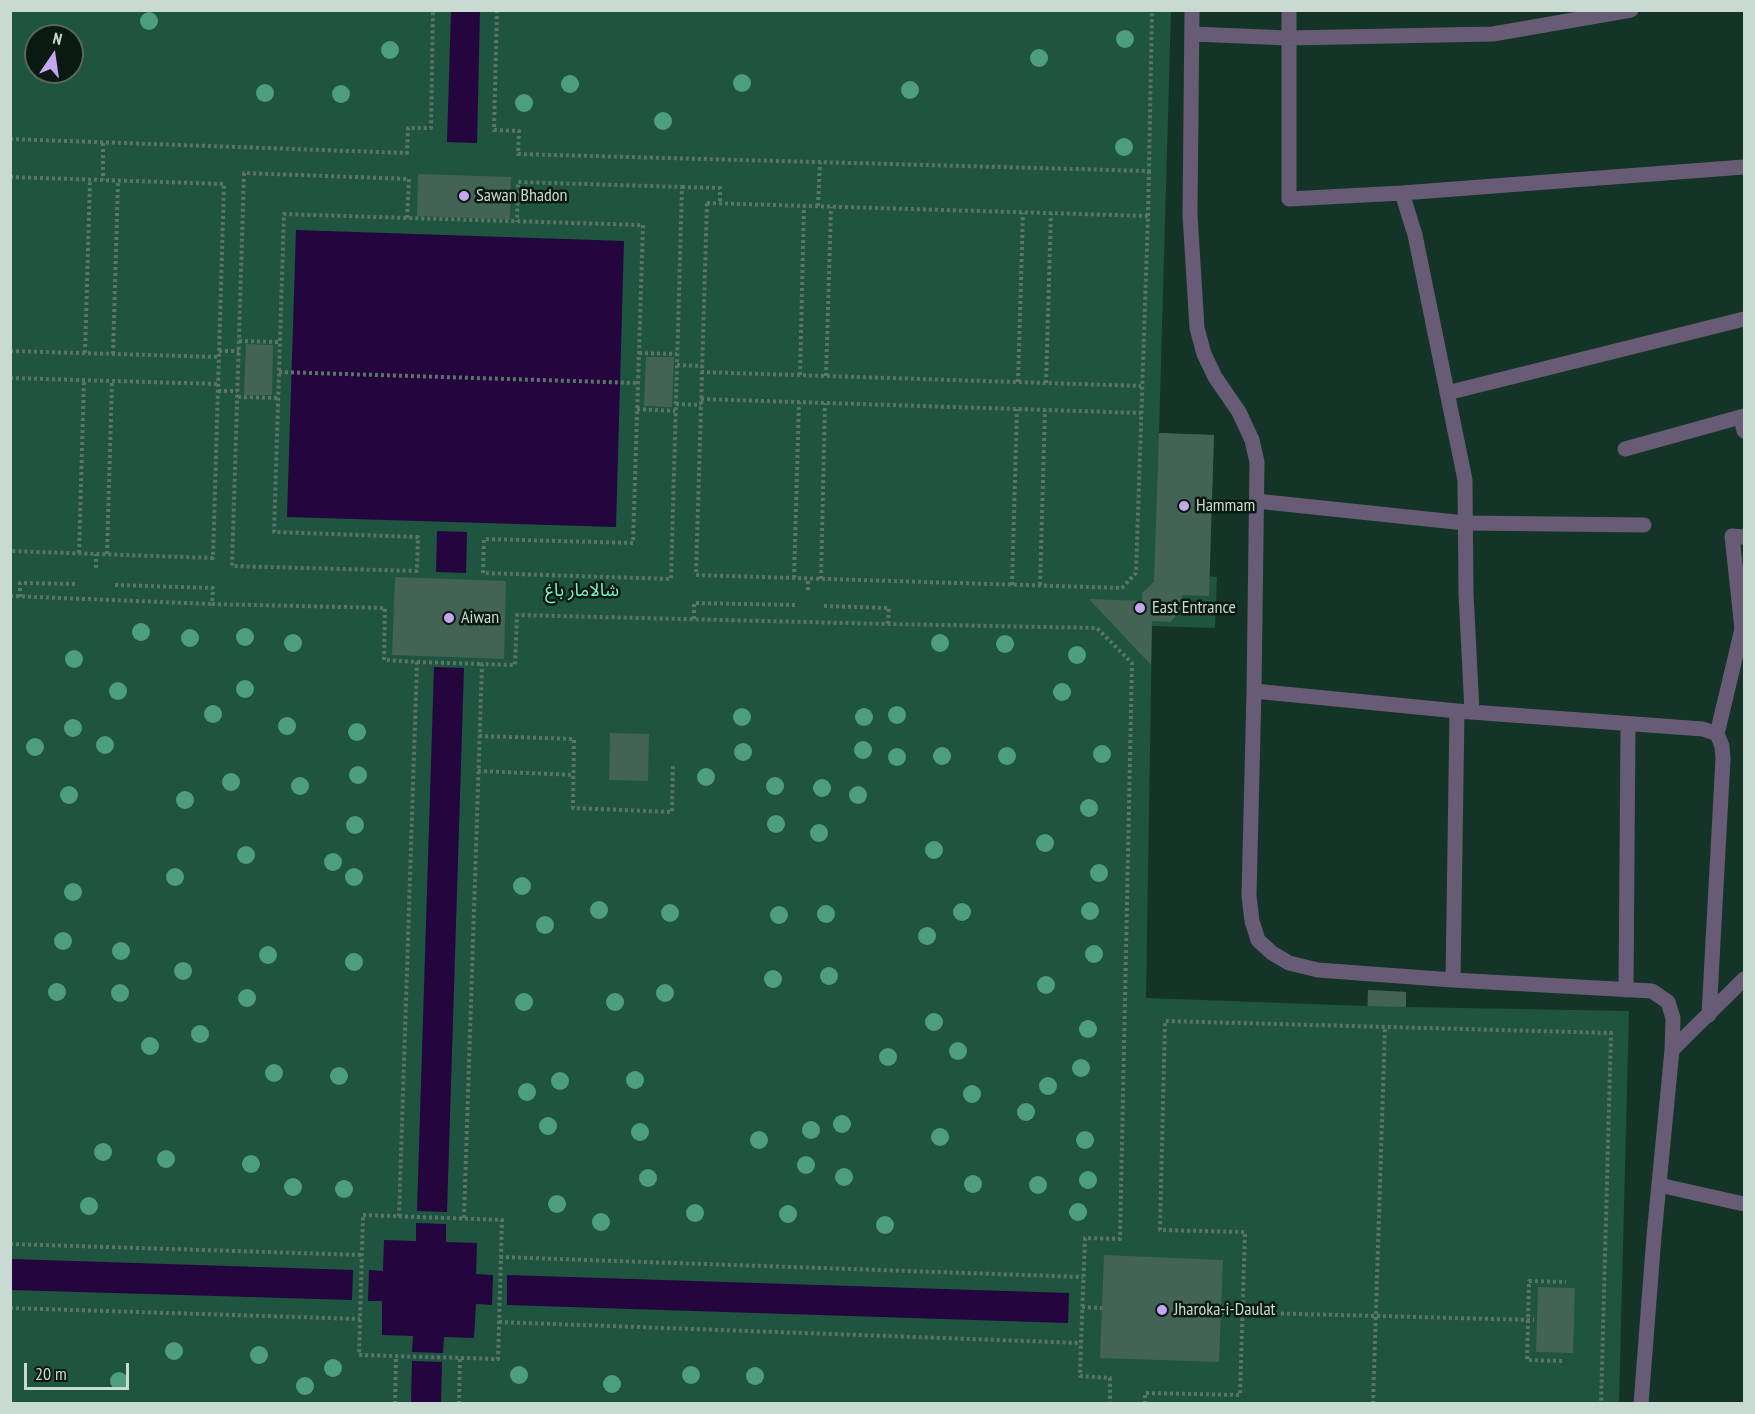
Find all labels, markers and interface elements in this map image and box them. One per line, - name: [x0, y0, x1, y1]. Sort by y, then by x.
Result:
- north arrow: [24, 24, 84, 84]
- text: N: [51, 28, 64, 49]
- place label: Sawan Bhadon: [476, 185, 568, 207]
- marker: Sawan Bhadon: [457, 189, 471, 203]
- place label: Hammam: [1196, 495, 1255, 517]
- marker: Hammam: [1177, 499, 1191, 513]
- park label: شالامار باغ: [545, 580, 619, 602]
- place label: East Entrance: [1152, 597, 1236, 619]
- marker: East Entrance: [1133, 601, 1147, 615]
- place label: Aiwan: [461, 607, 499, 629]
- marker: Aiwan: [442, 611, 456, 625]
- place label: Jharoka-i-Daulat: [1174, 1299, 1276, 1321]
- marker: Jharoka-i-Daulat: [1155, 1303, 1169, 1317]
- scale bar: [27, 1351, 132, 1389]
- text: 20 m: [35, 1362, 67, 1385]

